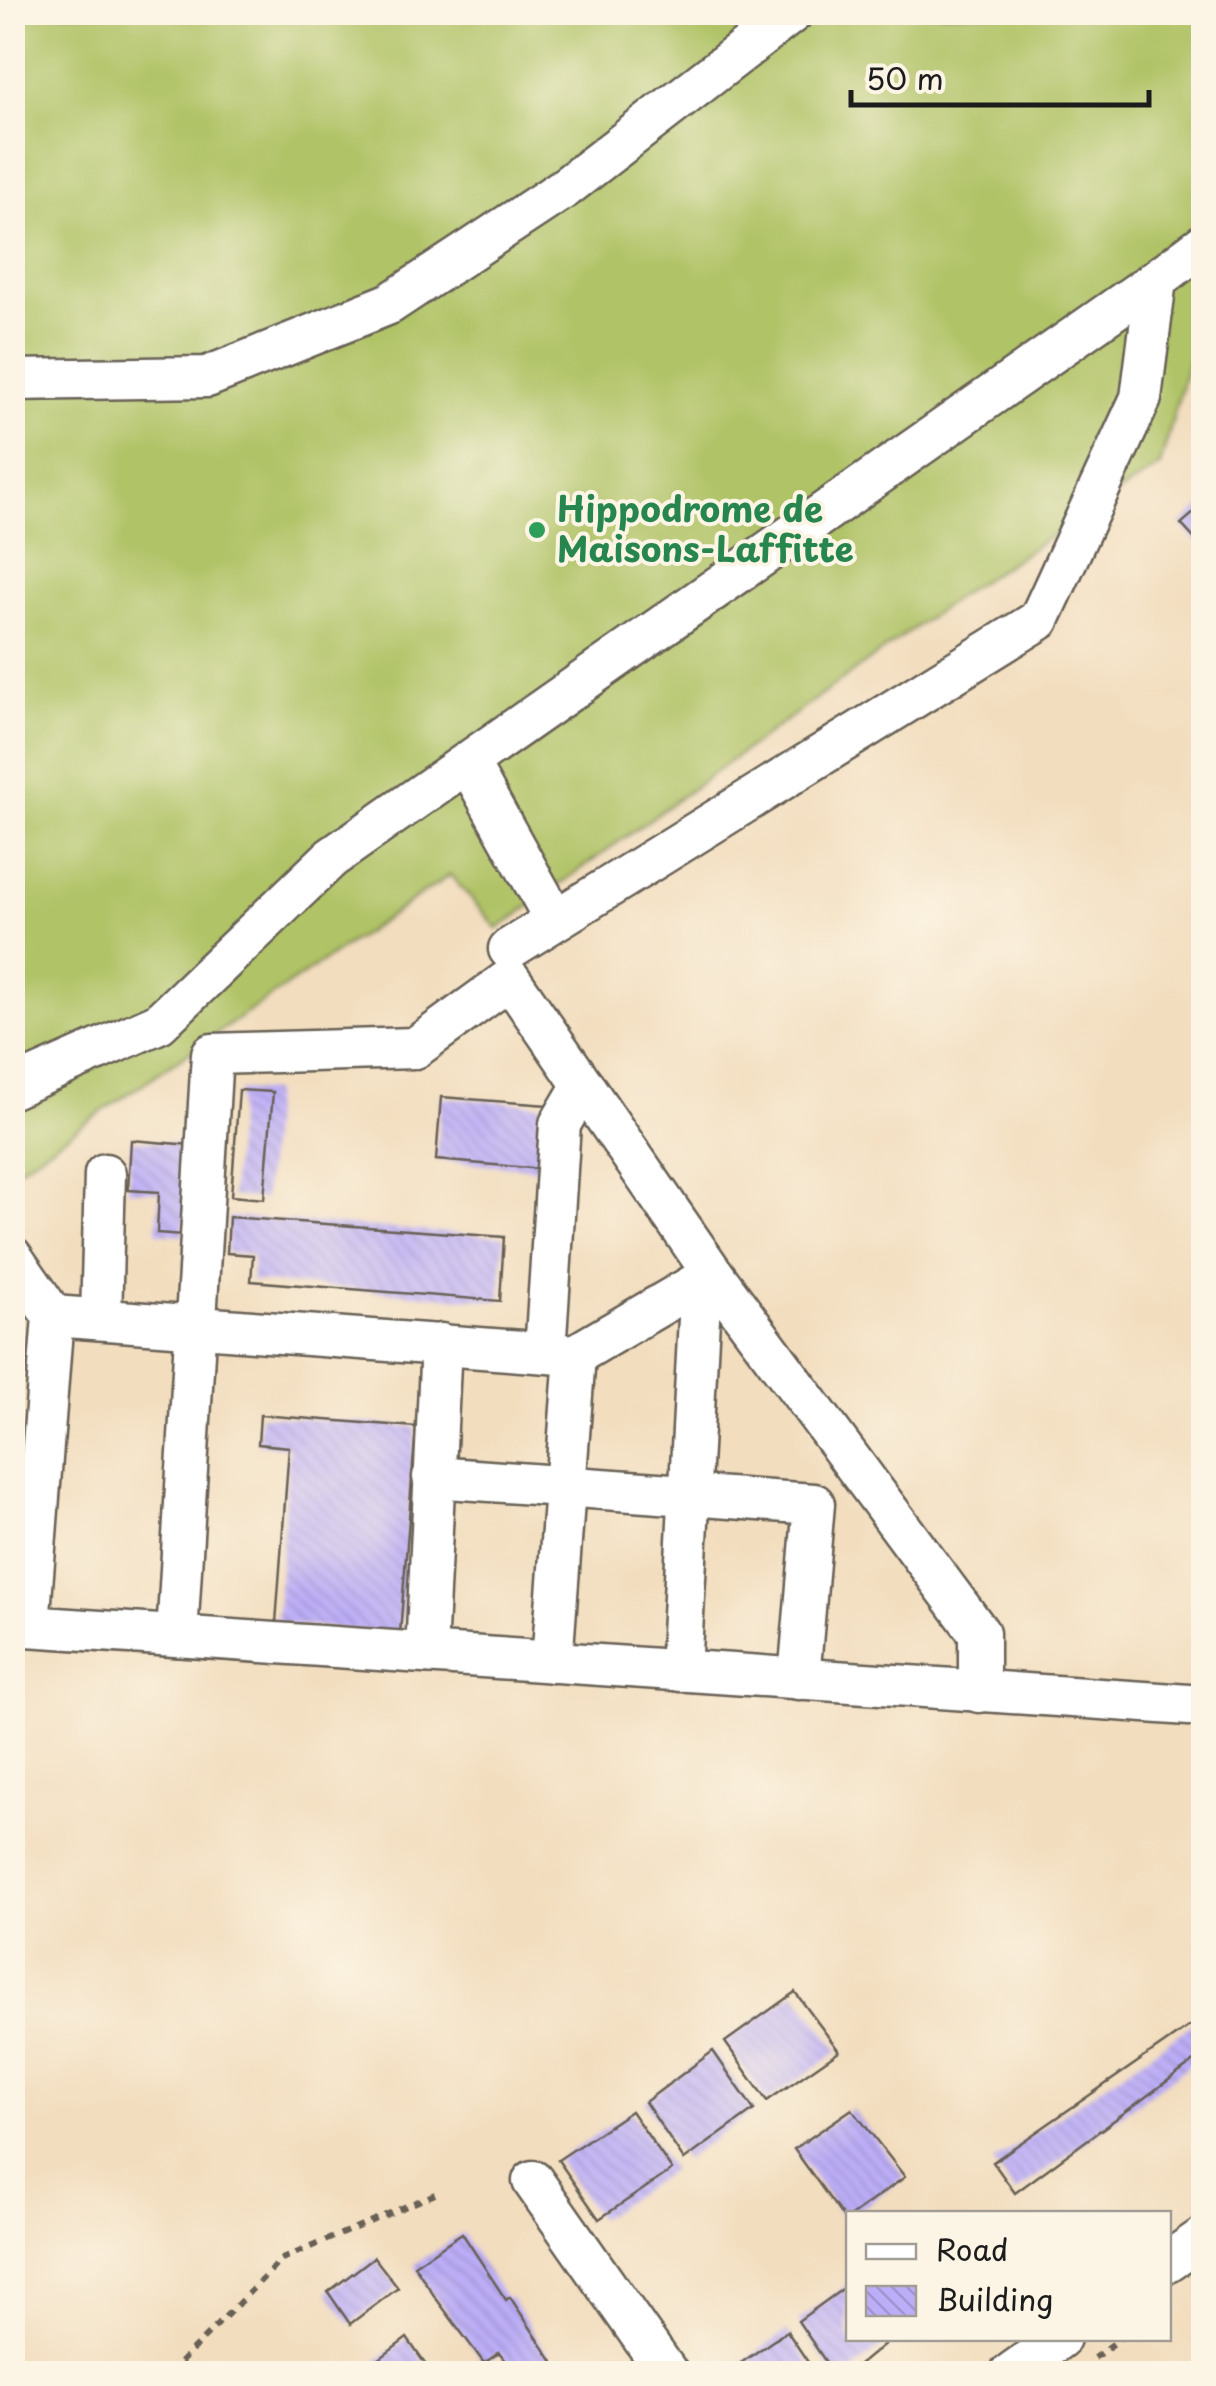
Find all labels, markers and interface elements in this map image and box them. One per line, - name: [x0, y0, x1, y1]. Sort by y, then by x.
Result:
- scale bar: [851, 45, 1148, 107]
- text: 50 m: [866, 55, 944, 100]
- place label: Hippodrome de Maisons-Laffitte: [557, 481, 854, 574]
- marker: Hippodrome de Maisons-Laffitte: [526, 519, 548, 541]
- legend: [846, 2211, 1171, 2341]
- text: Road: [936, 2226, 1009, 2271]
- text: Building: [936, 2276, 1053, 2321]

